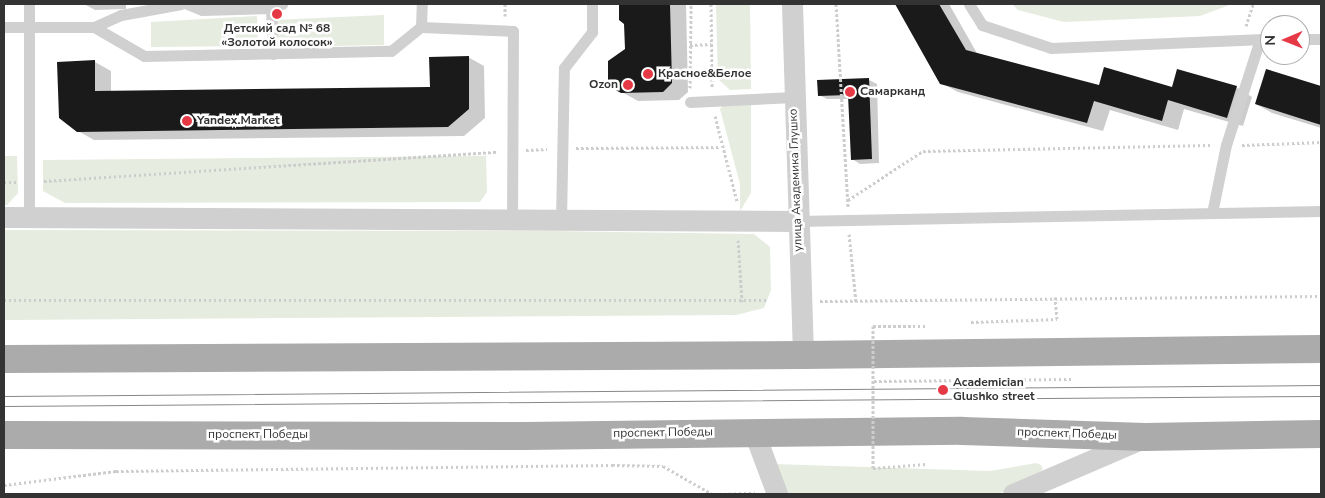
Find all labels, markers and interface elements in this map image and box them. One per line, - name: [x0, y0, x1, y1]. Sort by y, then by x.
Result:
- marker: Детский сад № 68 «Золотой колосок»: [271, 8, 283, 20]
- north arrow: [1260, 15, 1310, 65]
- place label: Детский сад № 68 «Золотой колосок»: [221, 22, 333, 50]
- text: N: [1261, 35, 1280, 46]
- place label: Красное&Белое: [658, 67, 751, 81]
- marker: Красное&Белое: [642, 68, 654, 80]
- place label: Ozon: [589, 78, 618, 92]
- marker: Ozon: [622, 79, 634, 91]
- place label: Самарканд: [860, 85, 925, 99]
- marker: Самарканд: [844, 86, 856, 98]
- street label: улица Академика Глушко: [786, 108, 806, 252]
- place label: Yandex.Market: [197, 114, 280, 128]
- marker: Yandex.Market: [181, 115, 193, 127]
- place label: Academician Glushko street: [953, 376, 1035, 404]
- marker: Academician Glushko street: [937, 384, 949, 396]
- street label: проспект Победы: [613, 425, 713, 441]
- street label: проспект Победы: [1017, 425, 1117, 443]
- street label: проспект Победы: [208, 428, 308, 442]

